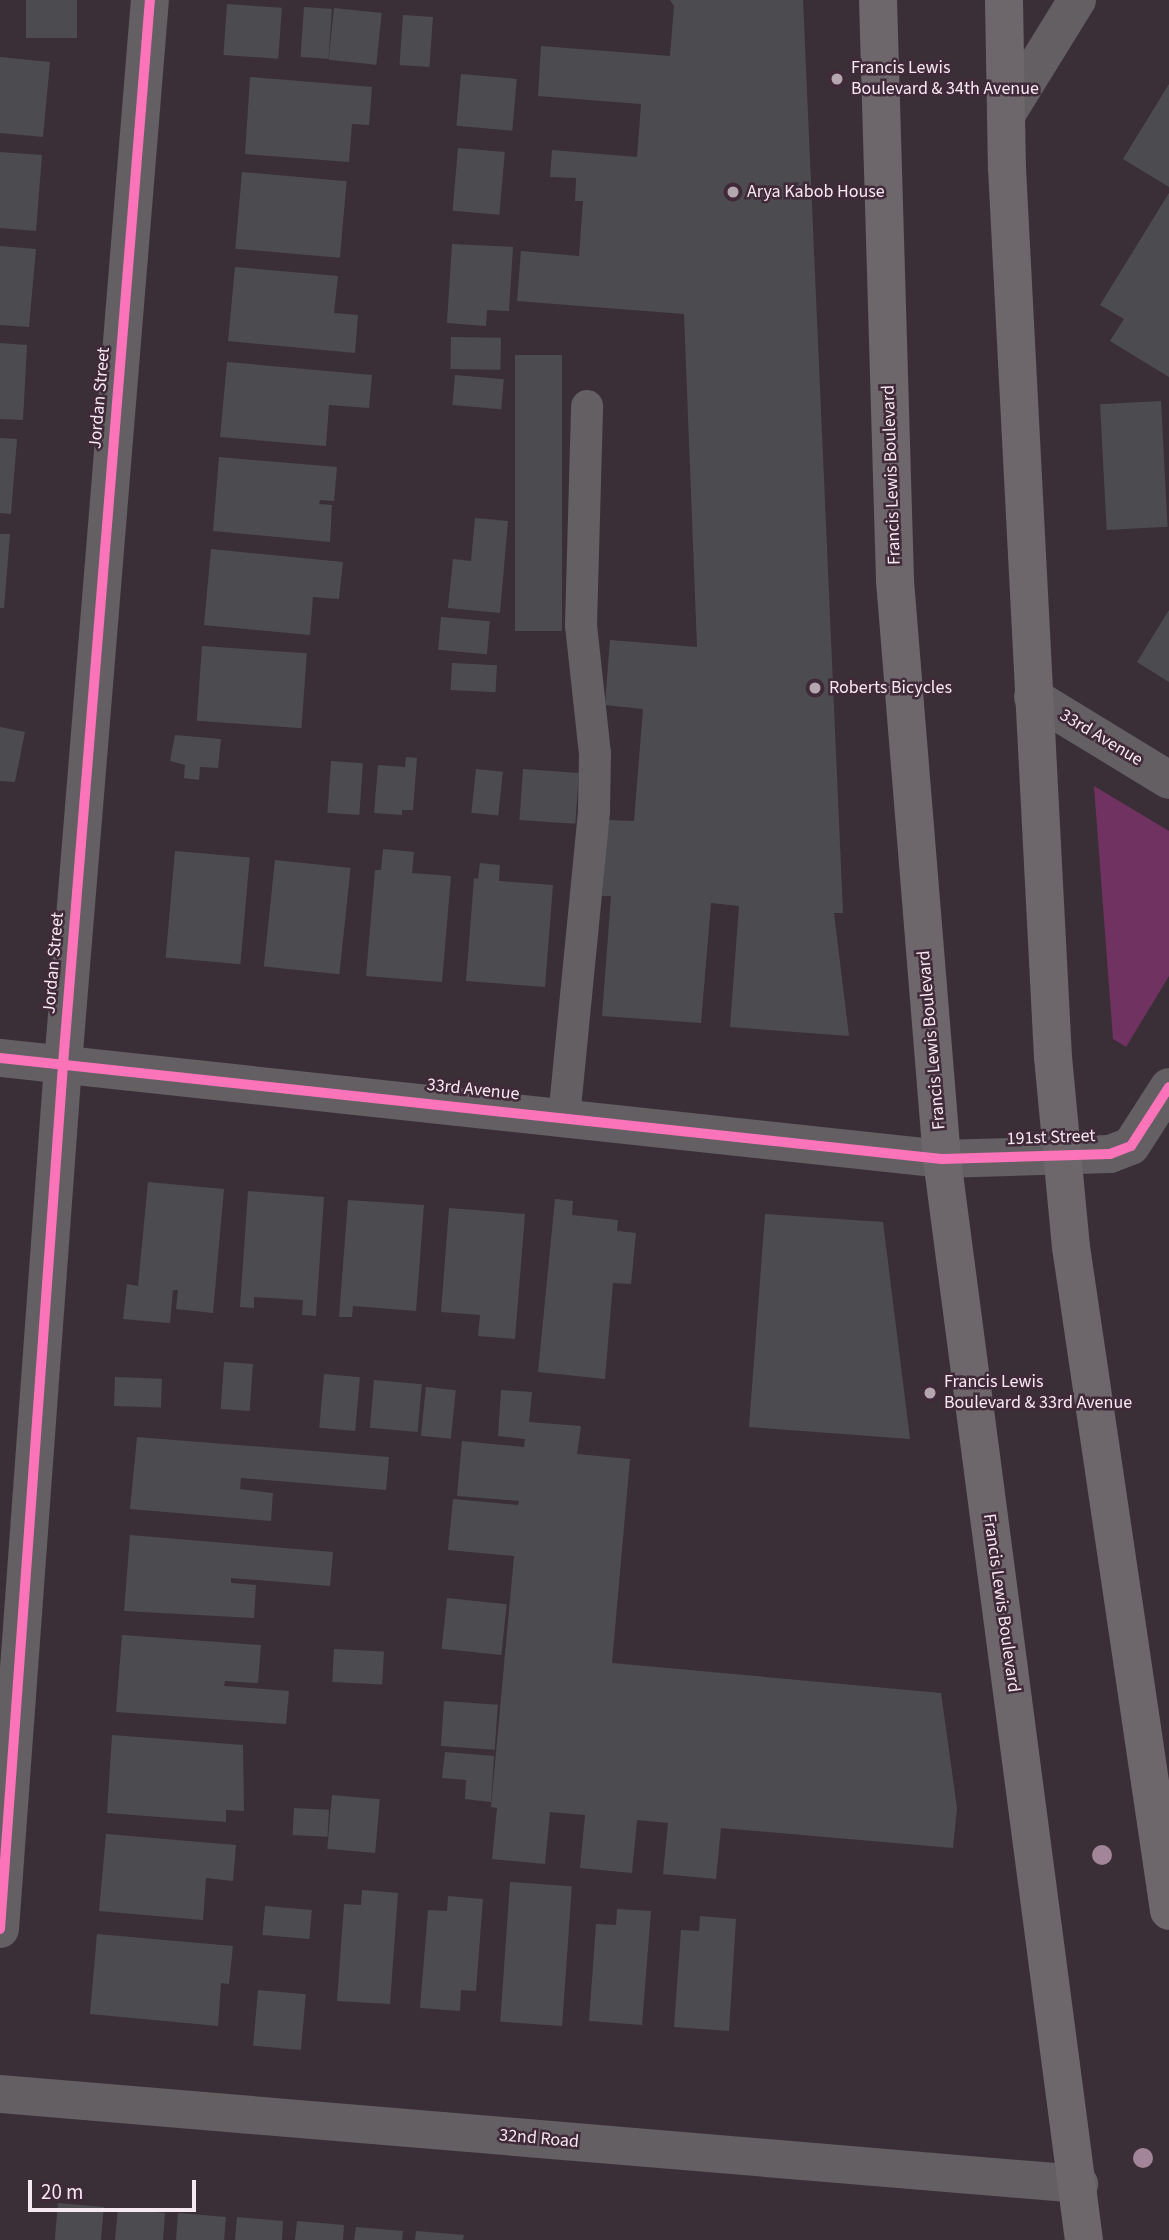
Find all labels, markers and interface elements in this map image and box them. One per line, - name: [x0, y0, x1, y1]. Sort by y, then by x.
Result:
- place label: Francis Lewis Boulevard & 34th Avenue: [851, 58, 1039, 100]
- marker: Francis Lewis Boulevard & 34th Avenue: [829, 71, 845, 87]
- place label: Arya Kabob House: [747, 181, 885, 203]
- marker: Arya Kabob House: [725, 184, 741, 200]
- street label: Jordan Street: [85, 346, 115, 450]
- street label: Francis Lewis Boulevard: [878, 385, 906, 565]
- place label: Roberts Bicycles: [829, 677, 952, 699]
- marker: Roberts Bicycles: [807, 680, 823, 696]
- street label: 33rd Avenue: [1056, 705, 1146, 771]
- street label: Jordan Street: [39, 911, 69, 1015]
- street label: Francis Lewis Boulevard: [913, 949, 951, 1131]
- street label: 33rd Avenue: [426, 1074, 520, 1106]
- street label: 191st Street: [1006, 1126, 1096, 1150]
- place label: Francis Lewis Boulevard & 33rd Avenue: [944, 1372, 1132, 1414]
- marker: Francis Lewis Boulevard & 33rd Avenue: [922, 1385, 938, 1401]
- street label: Francis Lewis Boulevard: [978, 1512, 1024, 1694]
- street label: 32nd Road: [498, 2125, 580, 2153]
- scale bar: [32, 2166, 200, 2210]
- text: 20 m: [41, 2177, 83, 2207]

